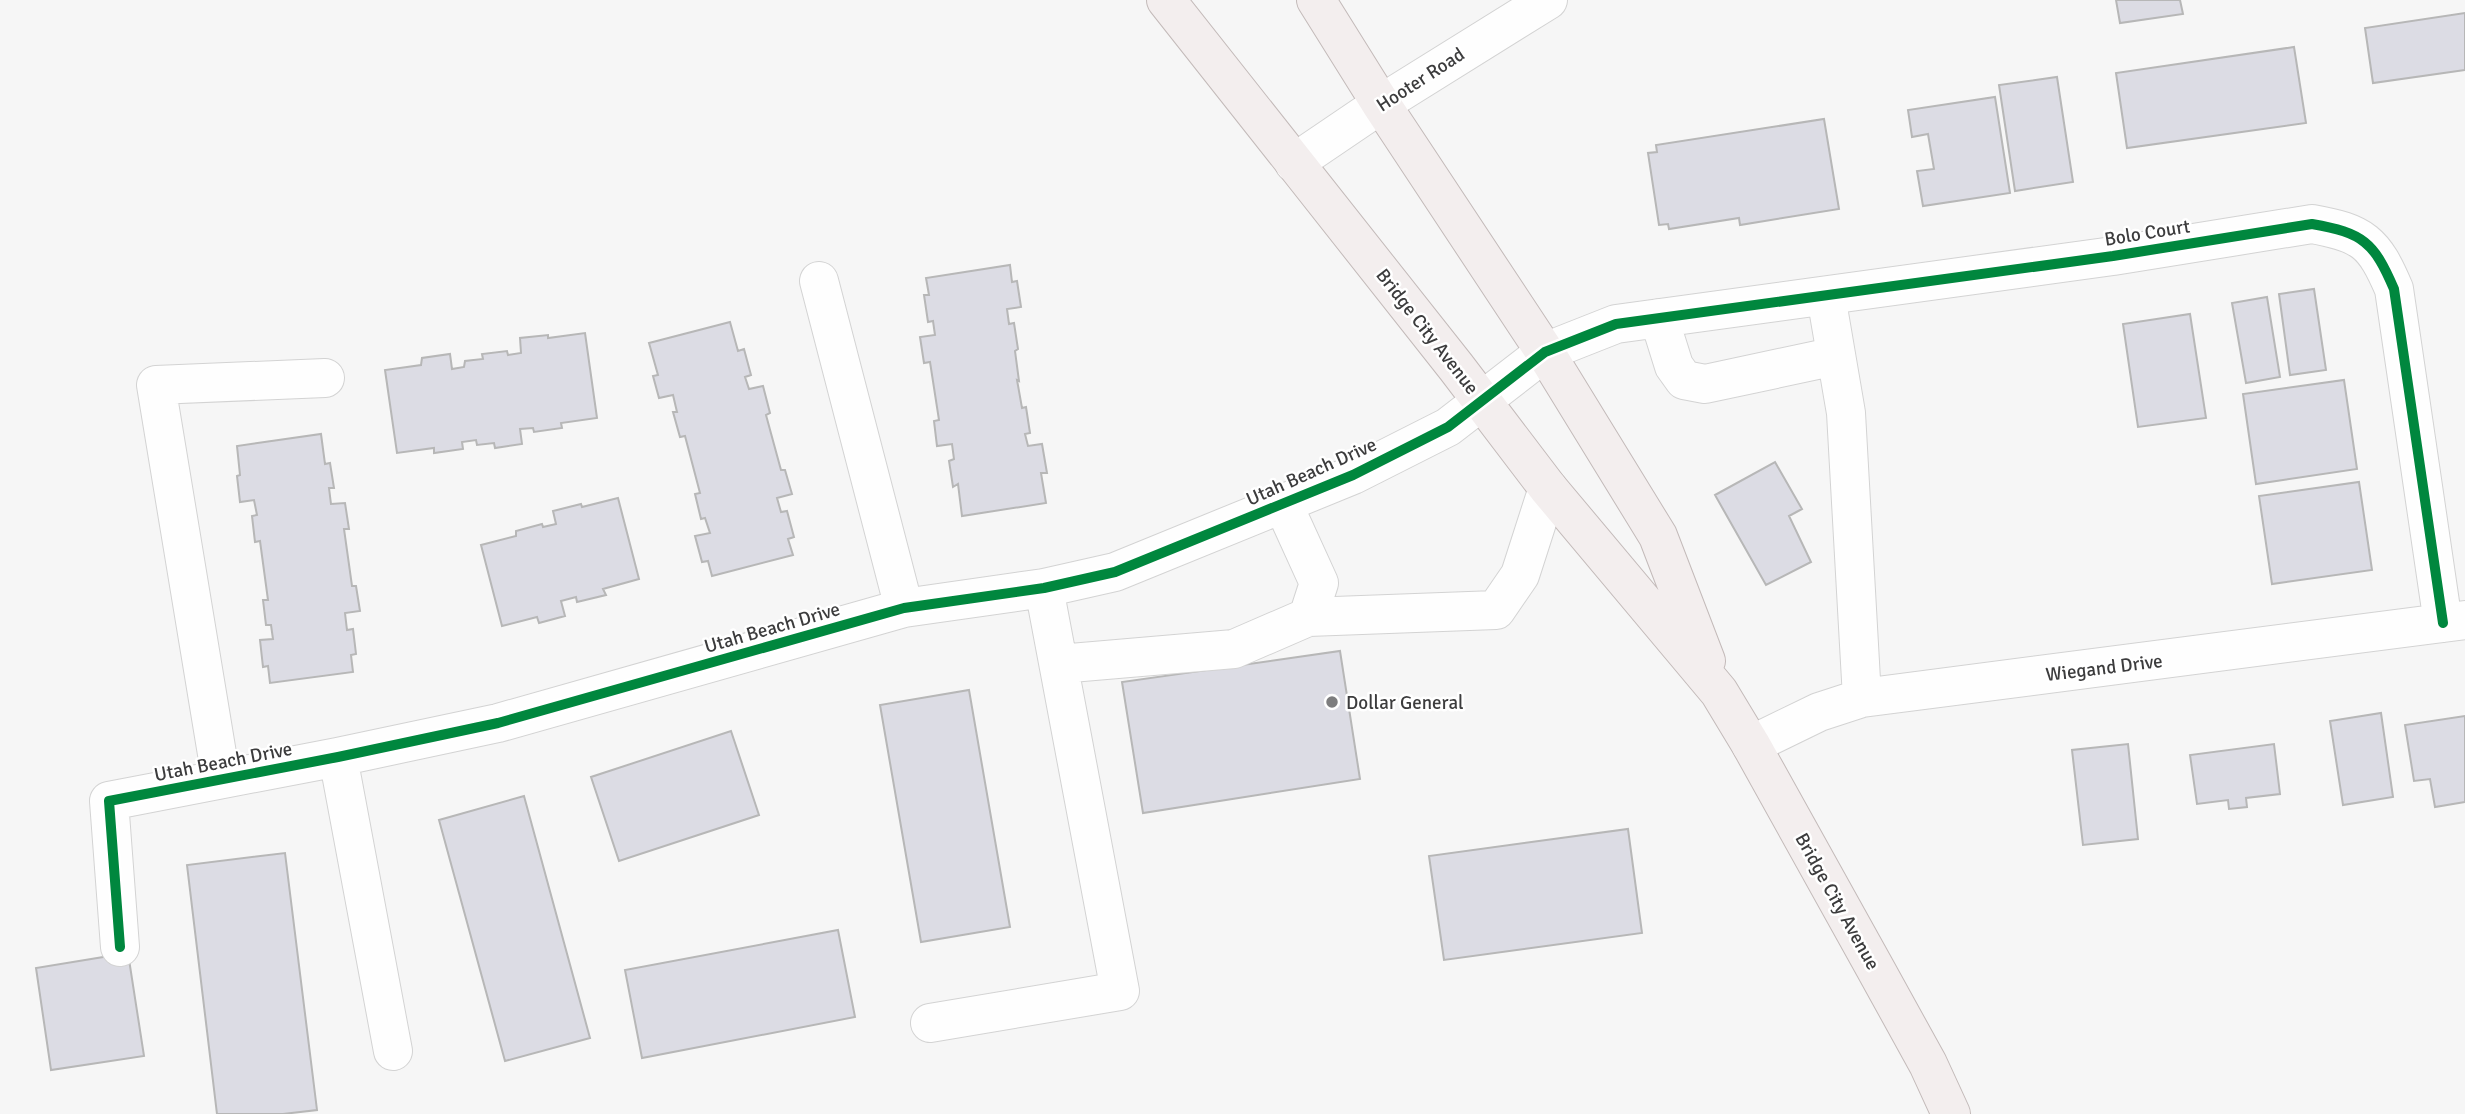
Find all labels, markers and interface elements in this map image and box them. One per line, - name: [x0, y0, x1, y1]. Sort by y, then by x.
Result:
- street label: Hooter Road: [1372, 42, 1469, 117]
- street label: Bolo Court: [2103, 214, 2192, 252]
- street label: Bridge City Avenue: [1371, 264, 1484, 399]
- street label: Utah Beach Drive: [1243, 432, 1380, 511]
- street label: Utah Beach Drive: [702, 597, 843, 659]
- street label: Wiegand Drive: [2044, 649, 2164, 687]
- place label: Dollar General: [1346, 691, 1464, 715]
- marker: Dollar General: [1324, 694, 1340, 710]
- street label: Utah Beach Drive: [152, 737, 294, 787]
- street label: Bridge City Avenue: [1789, 829, 1885, 974]

